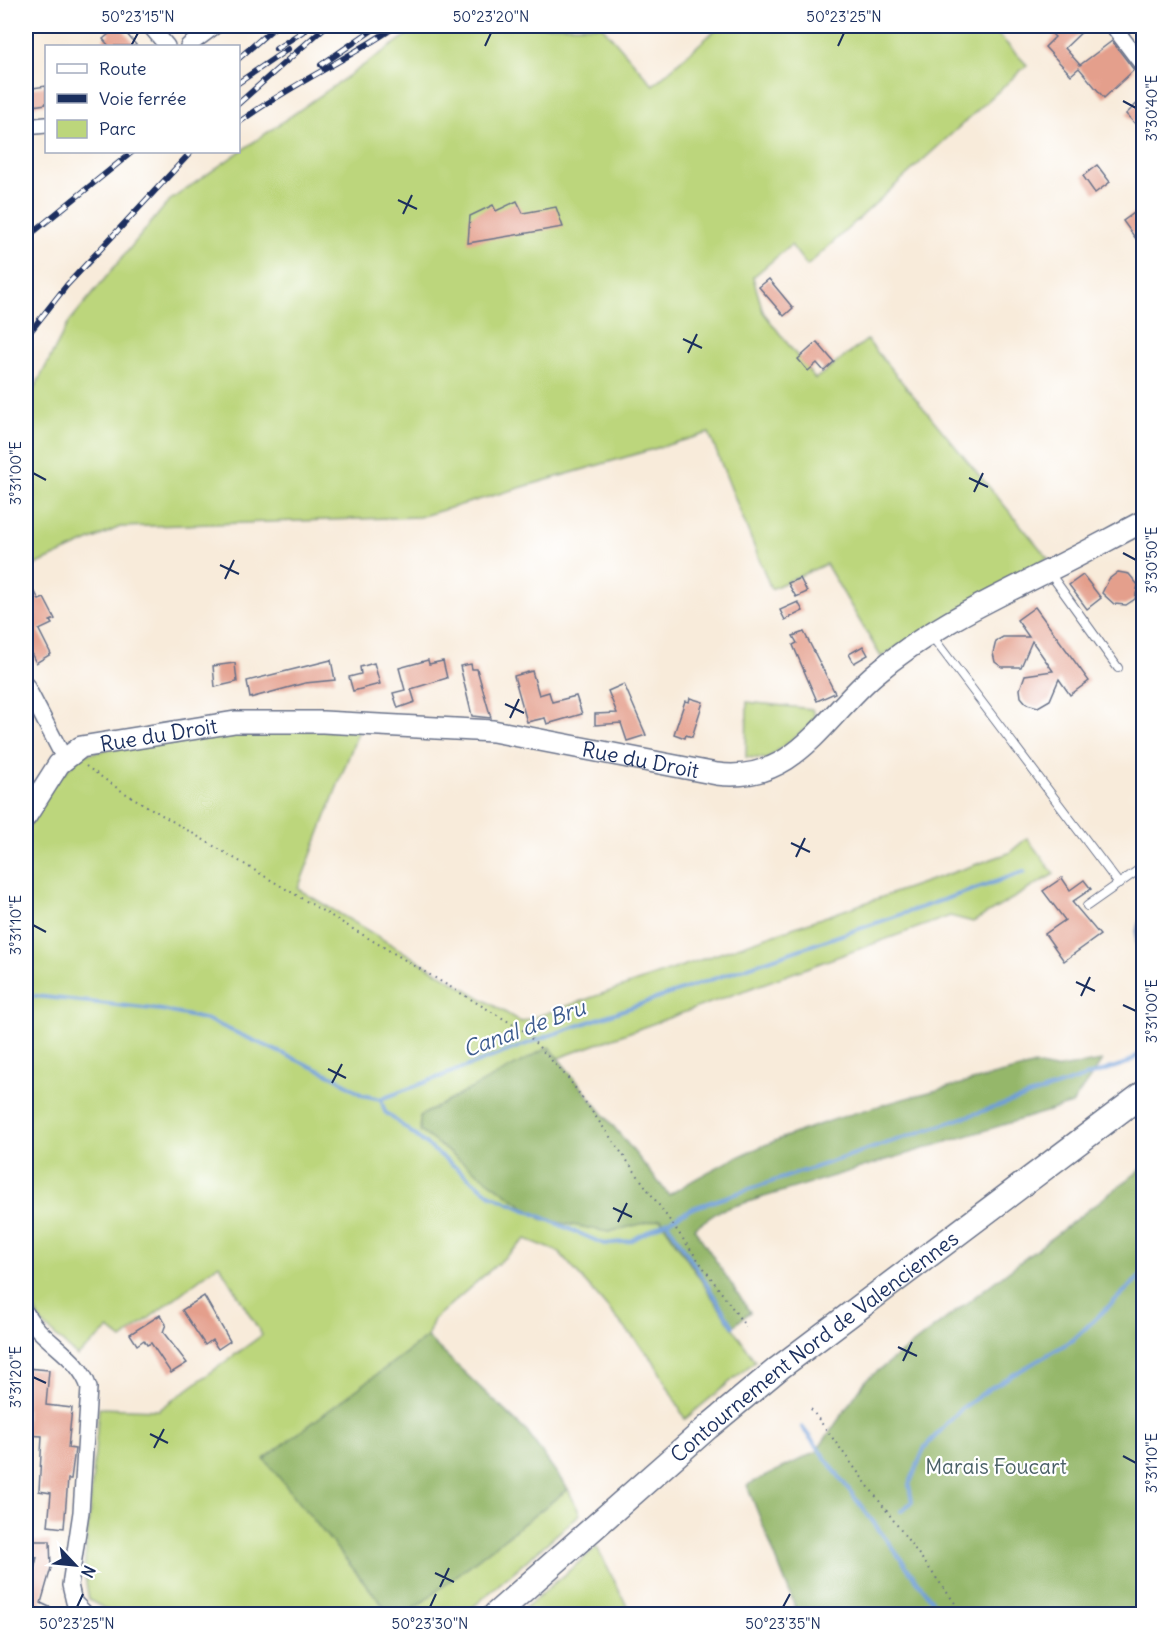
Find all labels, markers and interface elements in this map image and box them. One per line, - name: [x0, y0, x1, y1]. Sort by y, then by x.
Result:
- text: 50°23'15"N: [101, 7, 175, 26]
- text: 50°23'20"N: [453, 7, 529, 26]
- text: 50°23'25"N: [806, 7, 882, 26]
- legend: [45, 45, 240, 153]
- text: Route: [99, 57, 147, 80]
- text: 3°30'40"E: [1142, 74, 1161, 141]
- text: Voie ferrée: [99, 87, 186, 110]
- text: Parc: [99, 117, 136, 140]
- text: 3°31'00"E: [6, 441, 25, 505]
- text: 3°30'50"E: [1142, 526, 1161, 594]
- street label: Rue du Droit: [98, 712, 219, 757]
- street label: Rue du Droit: [580, 735, 701, 784]
- text: 3°31'10"E: [6, 895, 25, 955]
- text: 3°31'00"E: [1142, 979, 1161, 1043]
- water label: Canal de Bru: [459, 992, 590, 1063]
- street label: Contournement Nord de Valenciennes: [664, 1224, 963, 1468]
- text: 3°31'20"E: [6, 1345, 25, 1408]
- text: 3°31'10"E: [1142, 1433, 1161, 1493]
- park label: Marais Foucart: [925, 1453, 1067, 1480]
- north arrow: [45, 1535, 105, 1595]
- text: N: [77, 1562, 100, 1581]
- text: 50°23'25"N: [39, 1614, 115, 1633]
- text: 50°23'30"N: [392, 1614, 468, 1633]
- text: 50°23'35"N: [745, 1614, 821, 1633]

